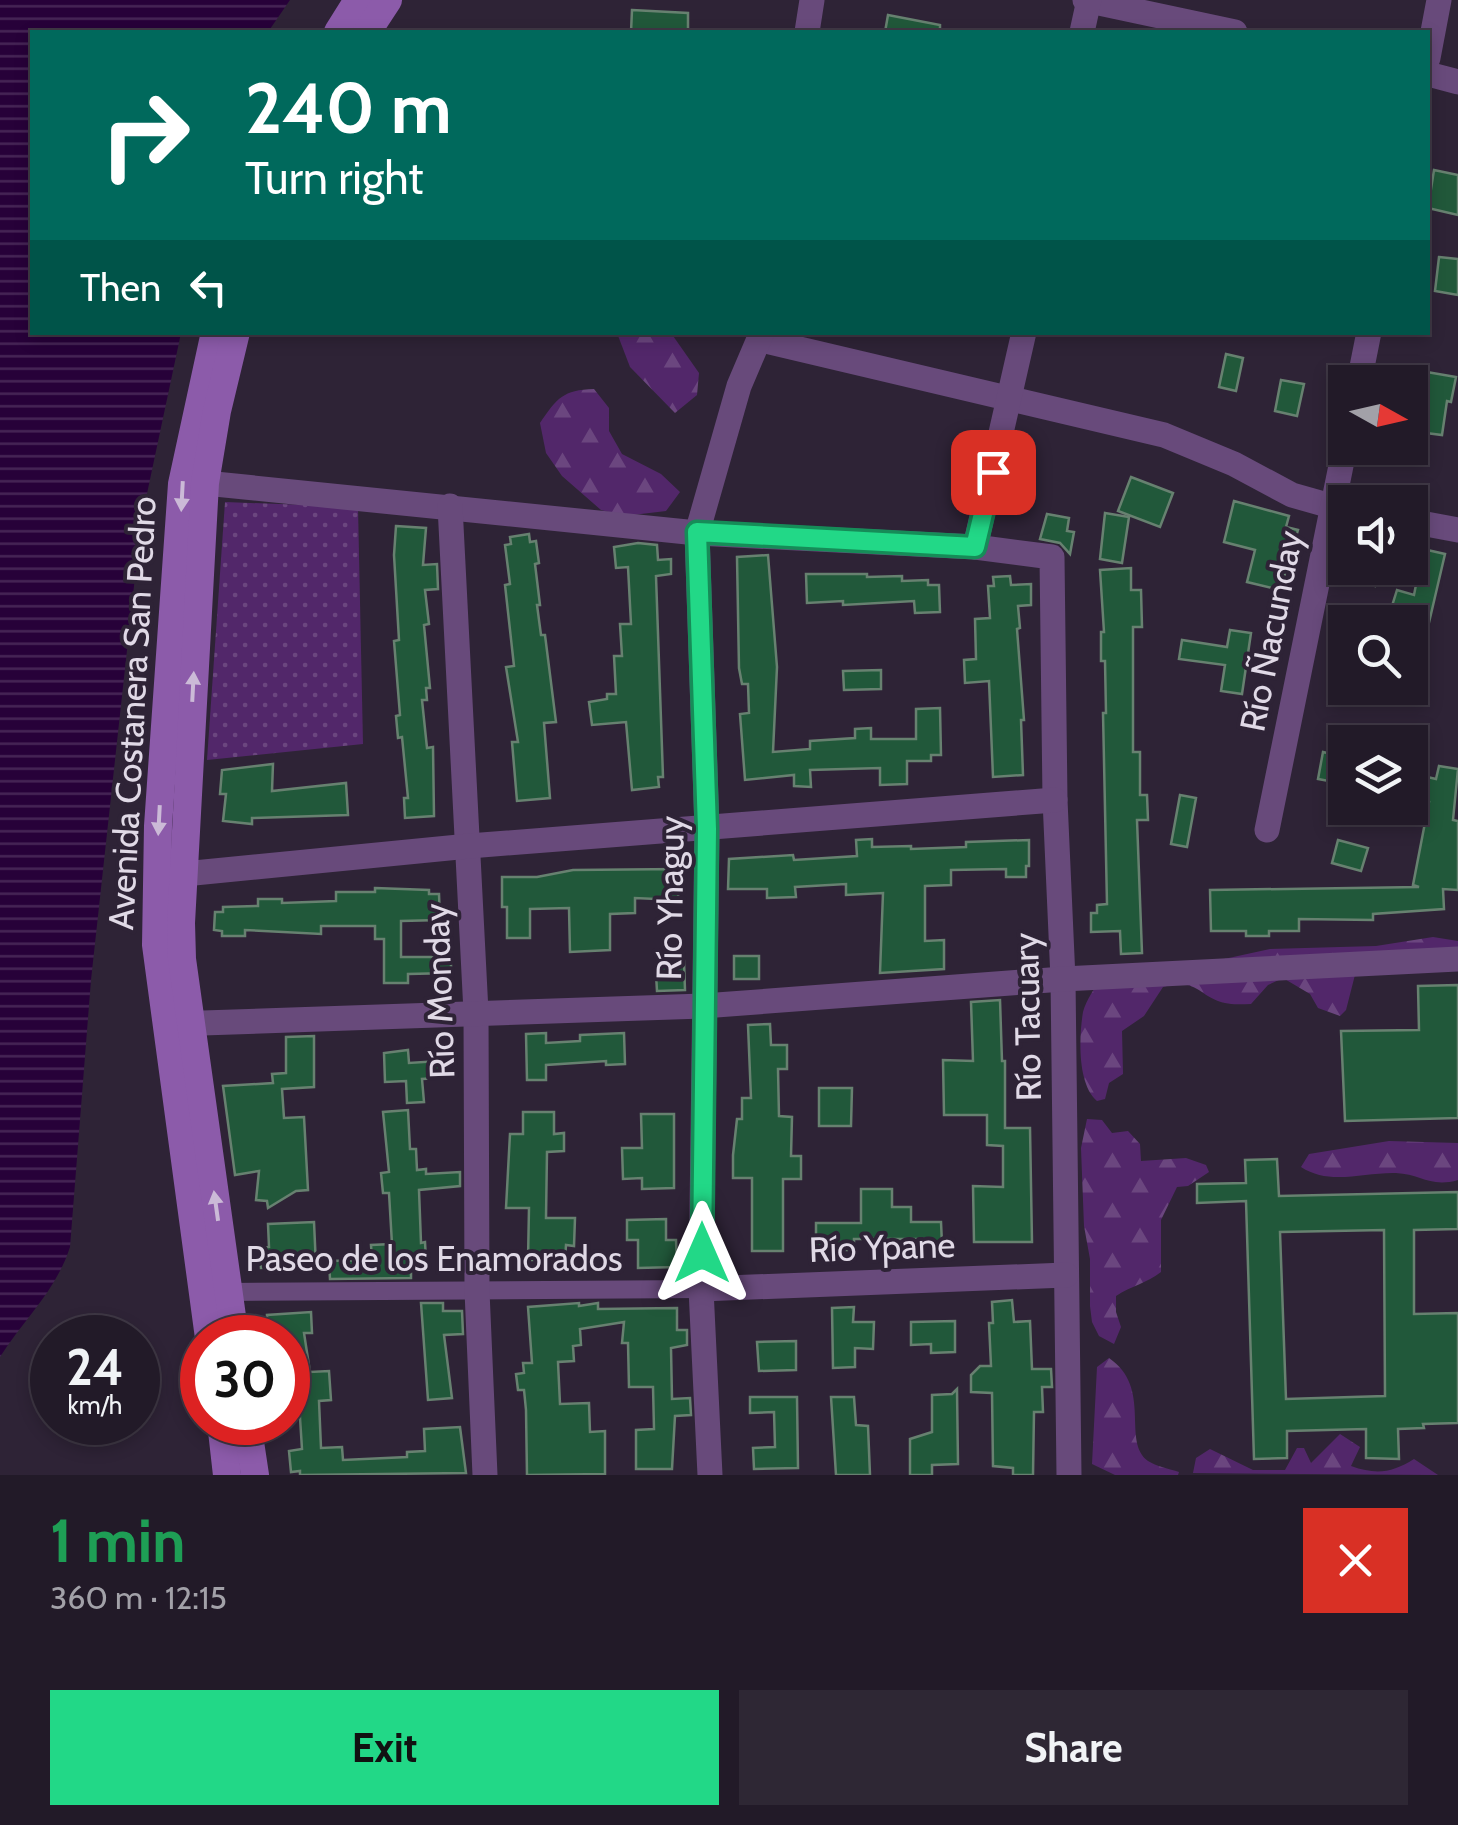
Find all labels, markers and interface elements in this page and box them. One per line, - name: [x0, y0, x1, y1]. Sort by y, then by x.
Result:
- text: 240 m: [245, 65, 452, 151]
- icon: right: [80, 70, 210, 200]
- text: Turn right: [245, 151, 424, 205]
- icon: left: [181, 260, 236, 315]
- text: Then: [80, 264, 161, 311]
- north arrow: [1328, 365, 1428, 465]
- map controls: [1328, 365, 1428, 825]
- pin: [951, 430, 1036, 515]
- icon: arrive: [966, 445, 1021, 500]
- one-way arrow: [174, 481, 190, 513]
- button: sound: [1328, 485, 1428, 585]
- street label: Avenida Costanera San Pedro: [99, 495, 165, 931]
- street label: Río Ñacunday: [1230, 527, 1312, 735]
- button: search: [1328, 605, 1428, 705]
- one-way arrow: [186, 670, 202, 702]
- button: layers: [1328, 725, 1428, 825]
- one-way arrow: [151, 805, 167, 837]
- street label: Río Yhaguy: [647, 815, 693, 981]
- street label: Río Monday: [414, 902, 464, 1079]
- street label: Río Tacuary: [1004, 932, 1050, 1102]
- one-way arrow: [207, 1190, 223, 1222]
- position arrow: [650, 1201, 754, 1305]
- street label: Río Ypane: [808, 1223, 956, 1271]
- street label: Paseo de los Enamorados: [246, 1237, 622, 1280]
- speed limit sign: 30: [180, 1315, 310, 1445]
- text: 24: [66, 1337, 124, 1398]
- text: km/h: [68, 1390, 122, 1420]
- text: 1 min: [50, 1504, 185, 1577]
- button: close: [1303, 1508, 1408, 1613]
- text: 360 m · 12:15: [50, 1578, 227, 1617]
- button: Exit: [50, 1690, 719, 1805]
- button: Share: [739, 1690, 1408, 1805]

